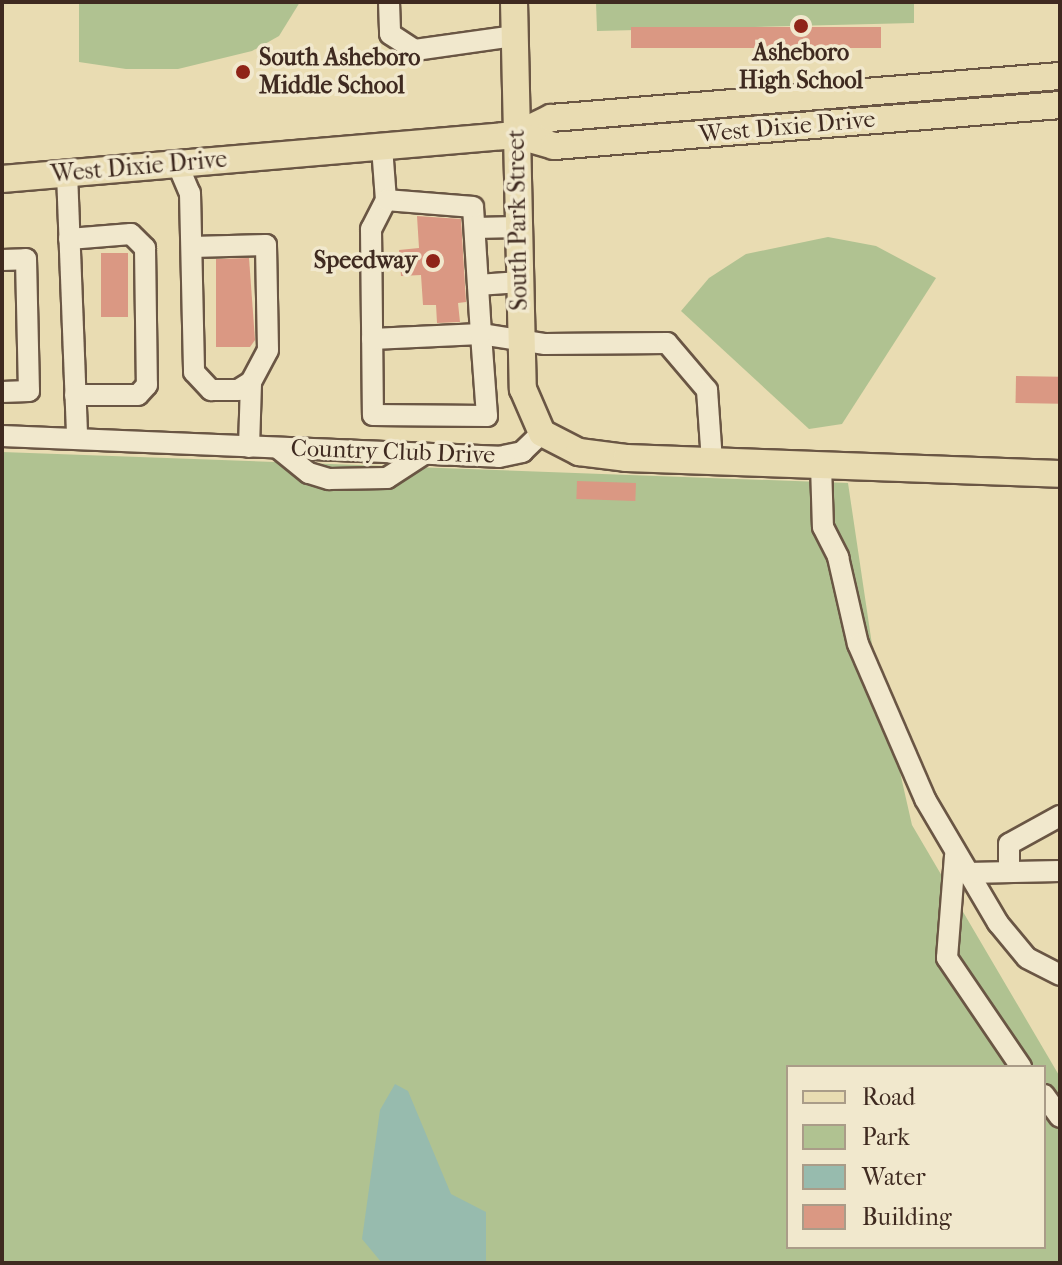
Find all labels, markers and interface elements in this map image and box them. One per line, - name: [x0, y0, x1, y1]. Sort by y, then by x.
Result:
- marker: Asheboro High School: [792, 17, 810, 35]
- place label: Asheboro High School: [739, 39, 863, 95]
- place label: South Asheboro Middle School: [259, 44, 420, 100]
- marker: South Asheboro Middle School: [234, 63, 252, 81]
- street label: West Dixie Drive: [698, 105, 876, 149]
- street label: South Park Street: [502, 129, 534, 311]
- street label: West Dixie Drive: [50, 145, 228, 189]
- place label: Speedway: [314, 247, 417, 275]
- marker: Speedway: [424, 252, 442, 270]
- street label: Country Club Drive: [290, 434, 496, 470]
- legend: [786, 1065, 1046, 1249]
- text: Road: [862, 1083, 915, 1111]
- text: Park: [862, 1123, 910, 1151]
- text: Water: [862, 1163, 926, 1191]
- text: Building: [862, 1203, 952, 1231]

